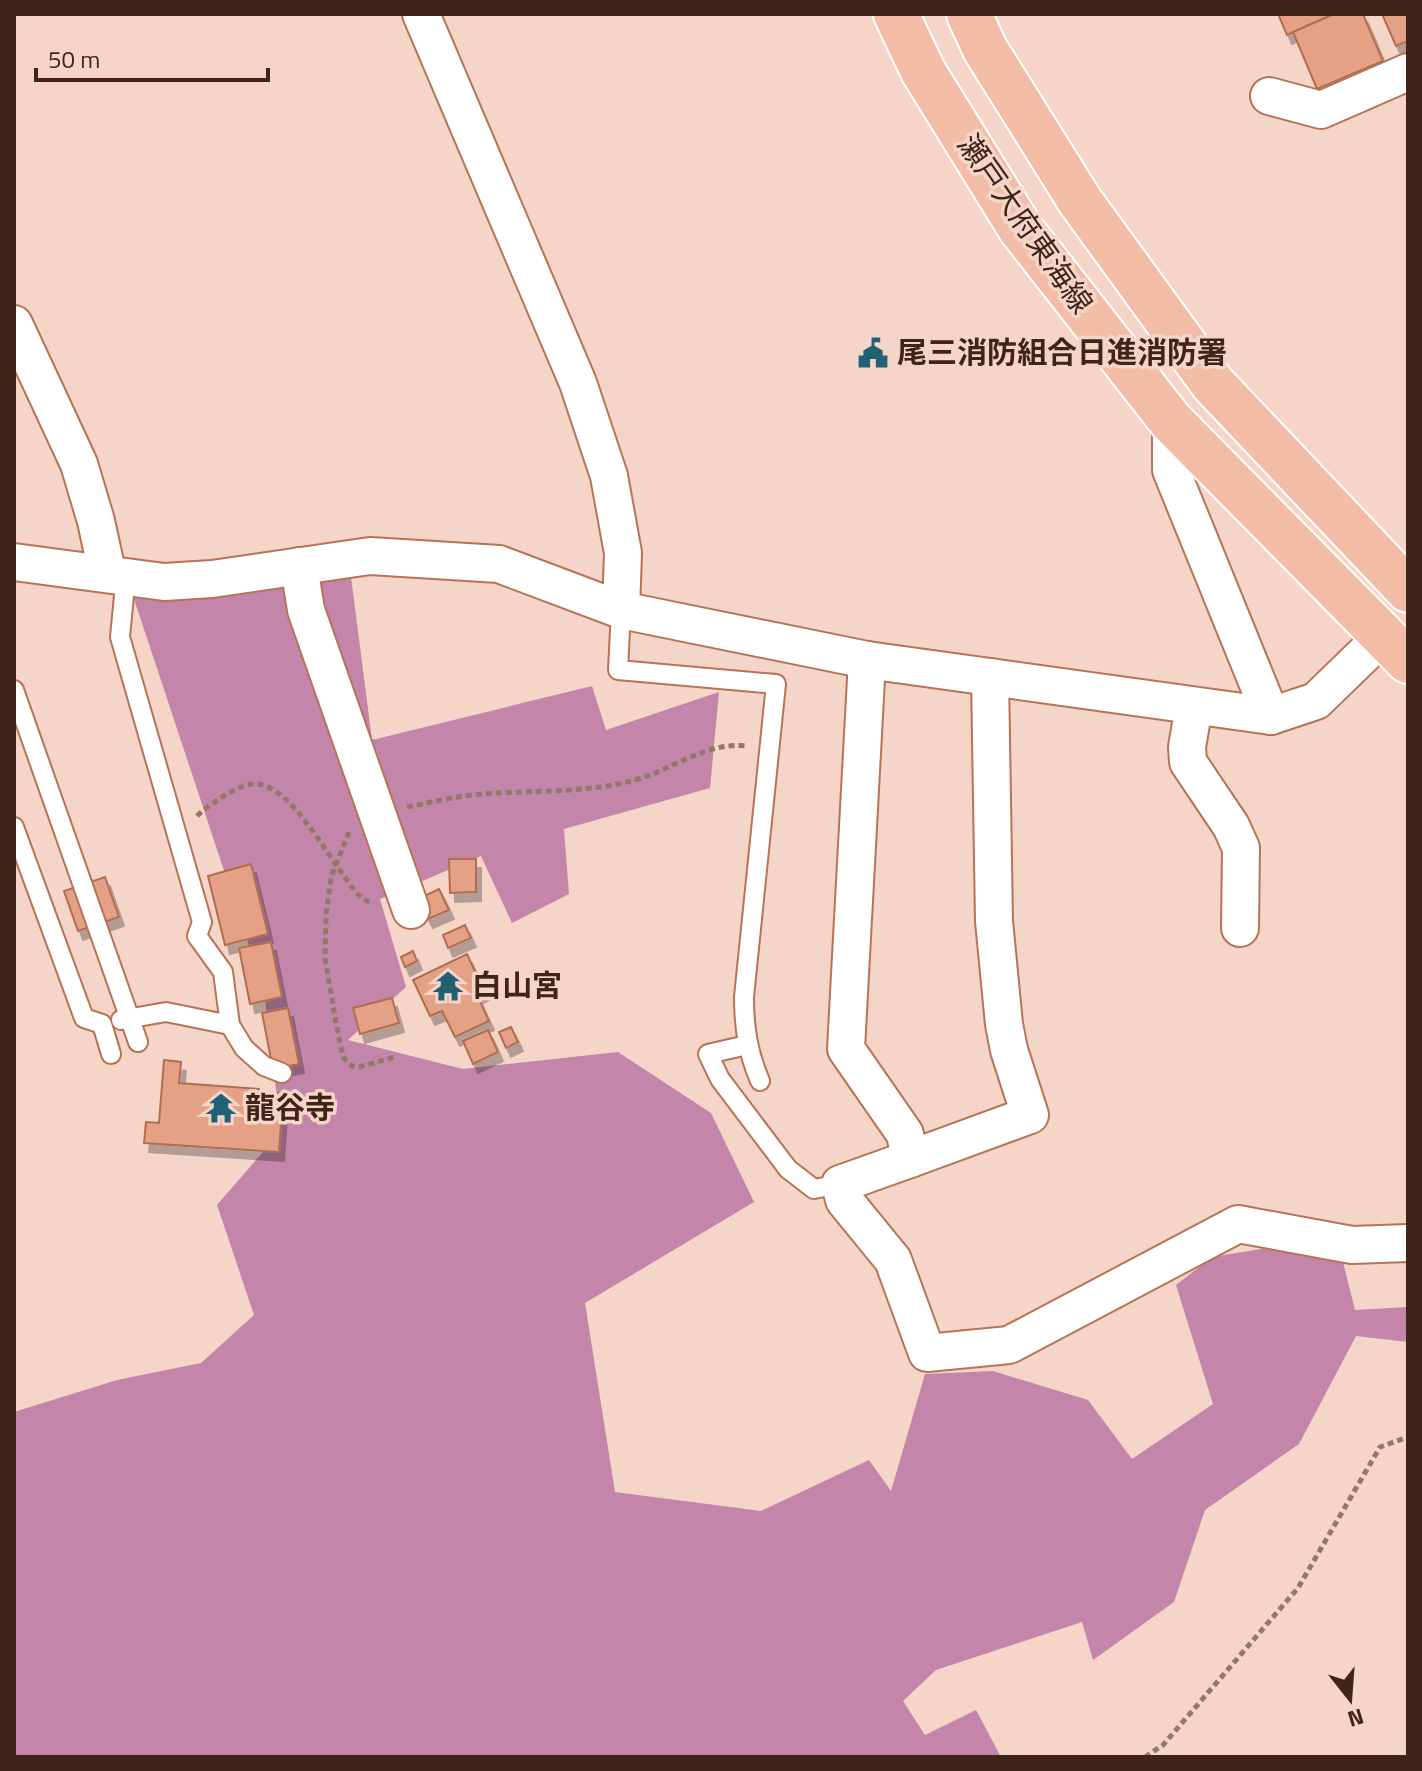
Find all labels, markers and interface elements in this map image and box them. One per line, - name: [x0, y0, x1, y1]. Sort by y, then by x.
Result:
- scale bar: [36, 32, 268, 82]
- text: 50 m: [48, 41, 100, 77]
- street label: 瀬戸大府東海線: [947, 124, 1105, 323]
- place label: 尾三消防組合日進消防署: [897, 329, 1227, 375]
- public building icon: 尾三消防組合日進消防署: [856, 336, 890, 370]
- place label: 白山宮: [472, 962, 562, 1008]
- temple icon: 白山宮: [431, 969, 465, 1003]
- place label: 龍谷寺: [245, 1084, 335, 1130]
- temple icon: 龍谷寺: [204, 1091, 238, 1125]
- north arrow: [1310, 1659, 1390, 1739]
- text: N: [1344, 1700, 1368, 1737]

